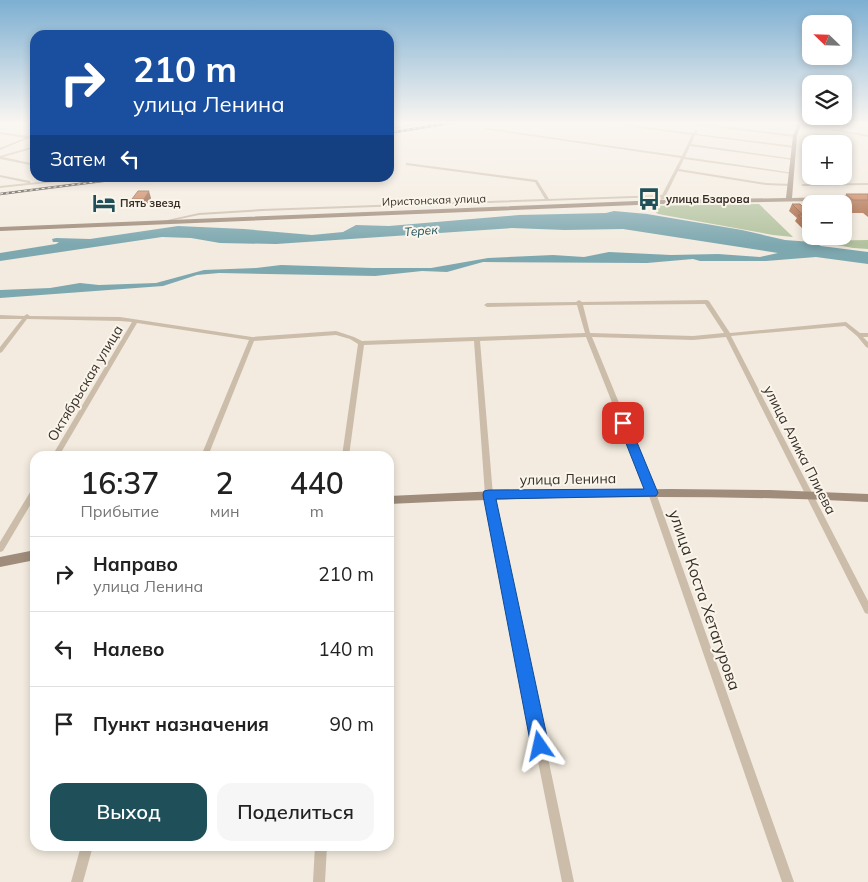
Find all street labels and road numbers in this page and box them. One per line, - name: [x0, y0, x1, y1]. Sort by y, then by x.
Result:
- street label: Иристонская улица: [382, 191, 486, 209]
- street label: Октябрьская улица: [43, 322, 127, 444]
- street label: улица Алика Плиева: [760, 382, 840, 518]
- street label: улица Ленина: [520, 469, 616, 489]
- street label: улица Коста Хетагурова: [665, 507, 745, 693]

